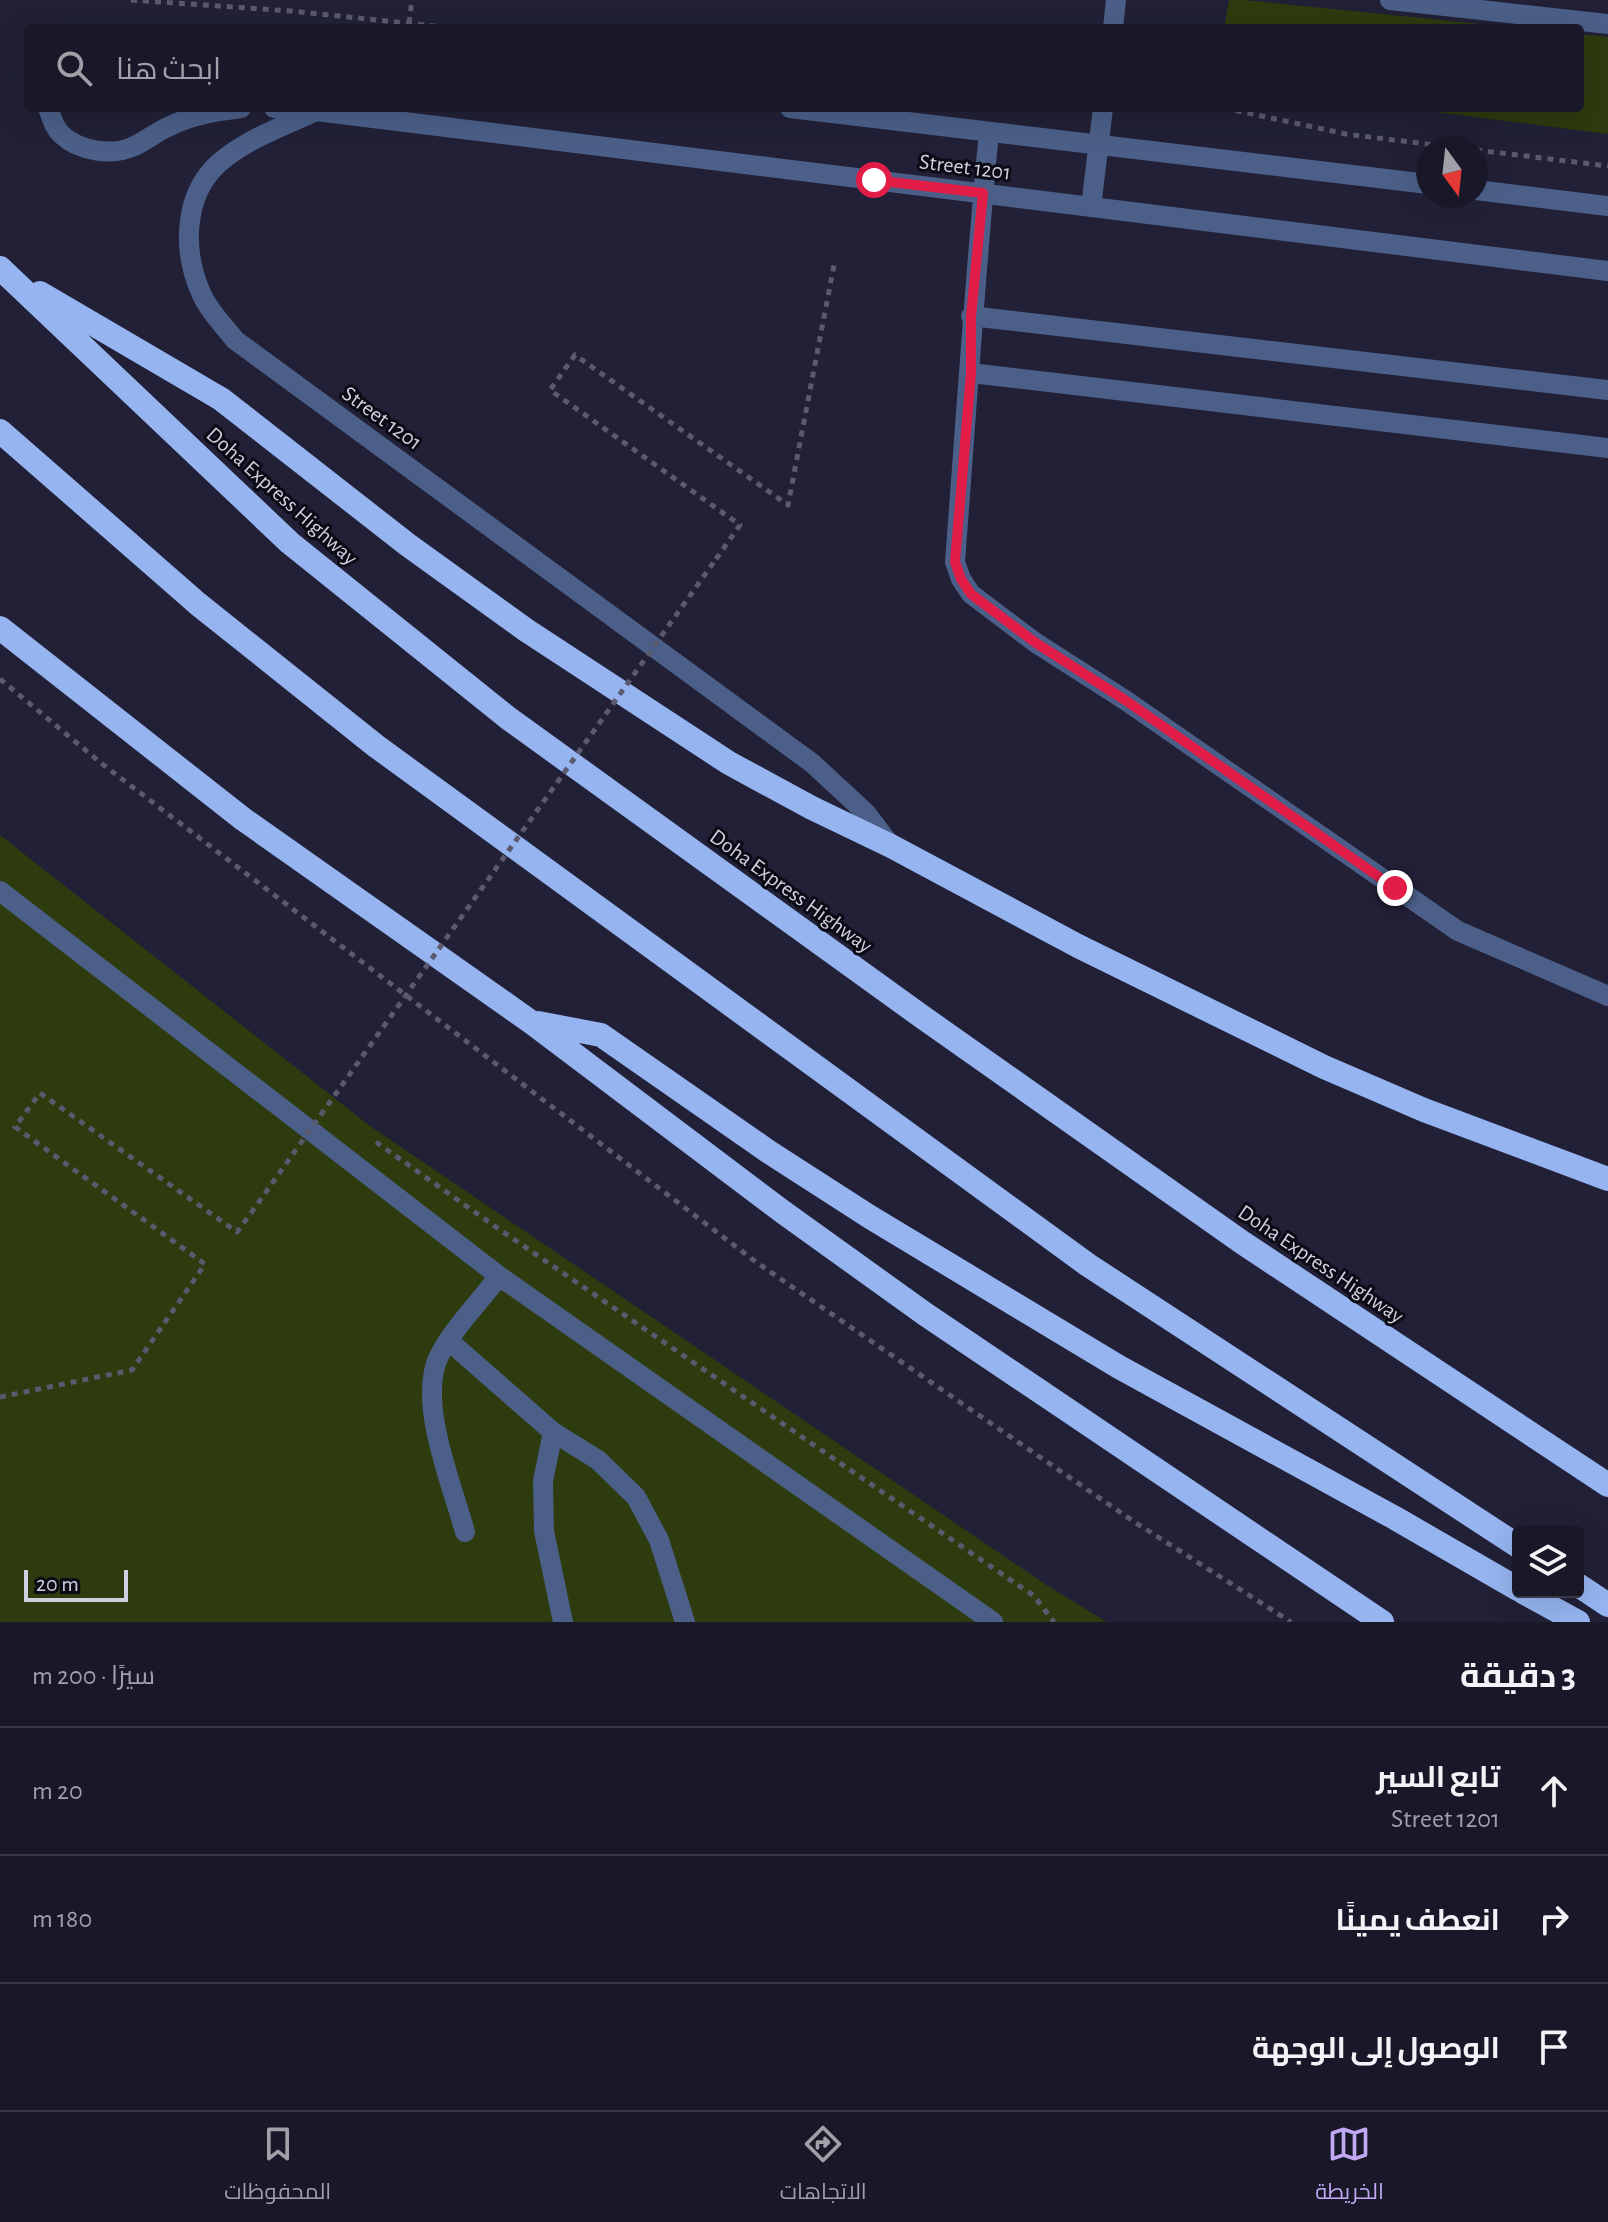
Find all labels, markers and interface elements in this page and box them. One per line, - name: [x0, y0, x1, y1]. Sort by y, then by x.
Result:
- search box: [24, 24, 1584, 112]
- icon: search: [52, 46, 96, 90]
- text: ابحث هنا: [116, 55, 221, 85]
- north arrow: [1416, 136, 1488, 208]
- street label: Street 1201: [918, 150, 1012, 184]
- route start: [856, 162, 892, 198]
- street label: Street 1201: [338, 382, 426, 454]
- street label: Doha Express Highway: [202, 423, 362, 570]
- street label: Doha Express Highway: [706, 825, 877, 957]
- route end: [1377, 870, 1413, 906]
- street label: Doha Express Highway: [1234, 1201, 1408, 1328]
- map controls: [1512, 1526, 1584, 1598]
- button: layers: [1512, 1526, 1584, 1598]
- scale bar: [24, 1566, 128, 1602]
- text: 20 m: [36, 1573, 79, 1595]
- text: 3 دقيقة: [1460, 1660, 1576, 1694]
- text: سيرًا · 200 m: [32, 1663, 155, 1689]
- text: تابع السير: [1376, 1763, 1500, 1793]
- icon: ahead: [1532, 1769, 1576, 1813]
- text: 20 m: [32, 1778, 83, 1804]
- text: Street 1201: [1391, 1806, 1500, 1832]
- icon: right: [1532, 1897, 1576, 1941]
- text: 180 m: [32, 1906, 92, 1932]
- text: انعطف يمينًا: [1336, 1906, 1500, 1936]
- icon: arrive: [1532, 2025, 1576, 2069]
- text: الوصول إلى الوجهة: [1252, 2034, 1500, 2064]
- tab: المحفوظات: [224, 2122, 331, 2212]
- tab: الاتجاهات: [780, 2122, 867, 2212]
- tab: الخريطة: [1315, 2122, 1384, 2212]

